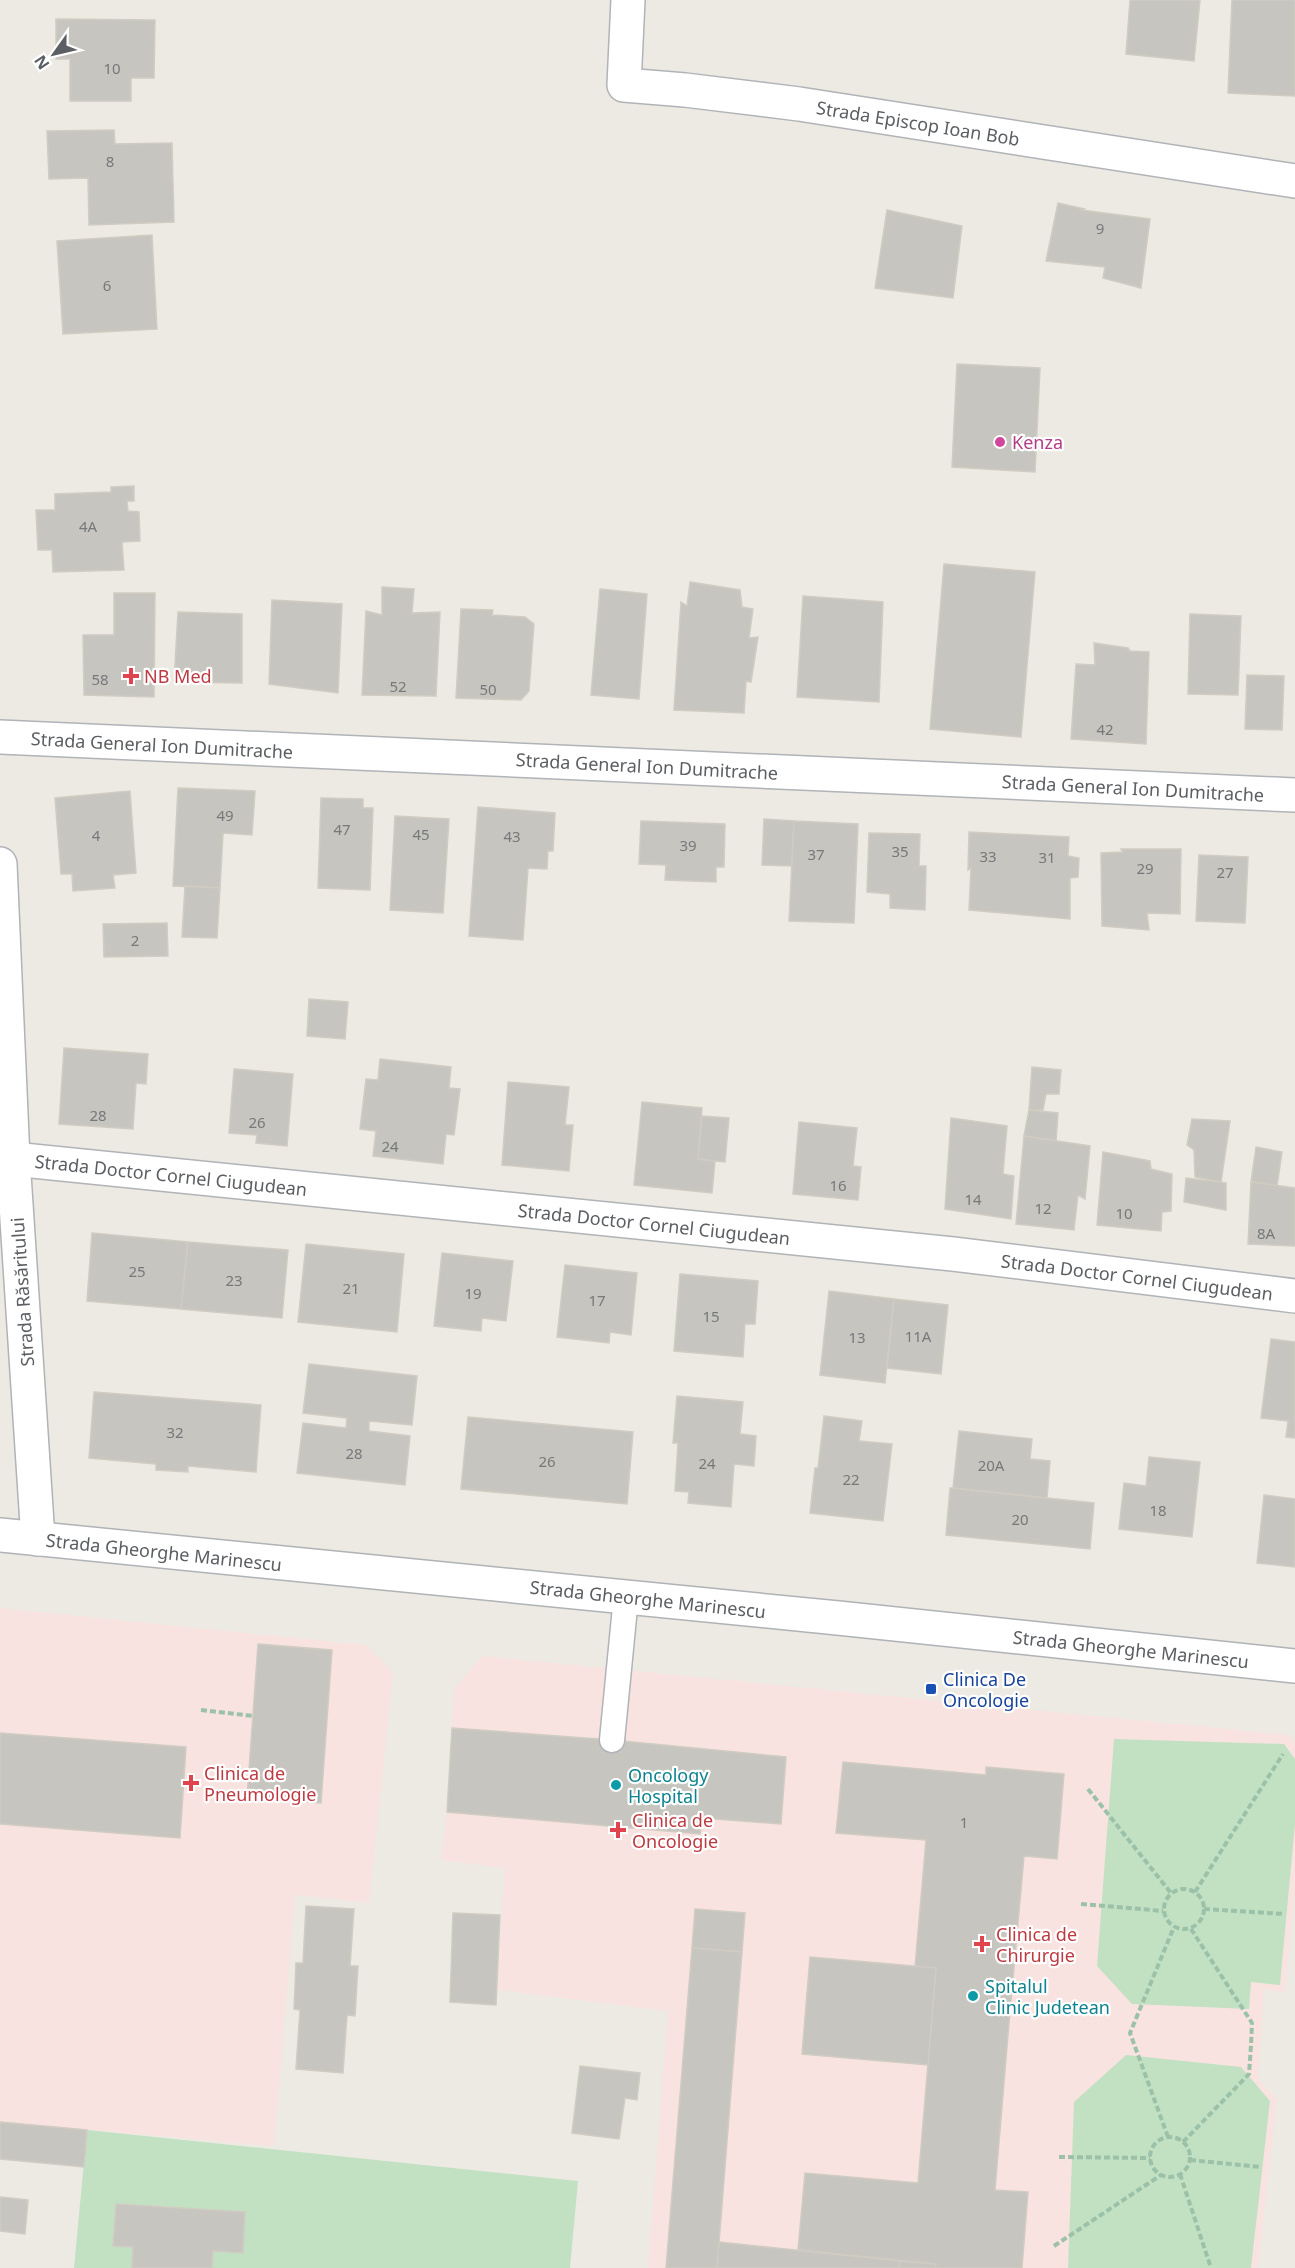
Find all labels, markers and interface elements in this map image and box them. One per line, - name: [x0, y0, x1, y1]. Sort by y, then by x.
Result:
- north arrow: [24, 24, 84, 84]
- text: N: [29, 51, 54, 74]
- house number: 10: [103, 58, 121, 78]
- street label: Strada Episcop Ioan Bob: [815, 95, 1021, 151]
- house number: 8: [106, 151, 114, 171]
- house number: 9: [1096, 218, 1104, 238]
- house number: 6: [103, 275, 111, 295]
- place label: Kenza: [1012, 430, 1063, 454]
- marker: Kenza: [993, 435, 1007, 449]
- house number: 4A: [79, 516, 97, 536]
- place label: NB Med: [144, 664, 212, 688]
- marker: NB Med: [122, 667, 140, 685]
- house number: 58: [91, 669, 109, 689]
- house number: 52: [389, 676, 407, 696]
- house number: 50: [479, 679, 497, 699]
- house number: 42: [1096, 719, 1114, 739]
- street label: Strada General Ion Dumitrache: [30, 726, 294, 764]
- street label: Strada General Ion Dumitrache: [515, 747, 779, 785]
- street label: Strada General Ion Dumitrache: [1001, 769, 1265, 807]
- house number: 49: [216, 805, 234, 825]
- house number: 47: [333, 819, 351, 839]
- house number: 45: [412, 824, 430, 844]
- house number: 4: [92, 825, 101, 845]
- house number: 43: [503, 826, 521, 846]
- house number: 39: [679, 835, 697, 855]
- house number: 35: [891, 841, 909, 861]
- house number: 37: [807, 844, 825, 864]
- house number: 33: [979, 846, 997, 866]
- house number: 31: [1038, 847, 1056, 867]
- house number: 29: [1136, 858, 1154, 878]
- house number: 27: [1216, 862, 1234, 882]
- house number: 2: [131, 930, 139, 950]
- house number: 28: [89, 1105, 107, 1125]
- house number: 26: [248, 1112, 266, 1132]
- house number: 24: [381, 1136, 399, 1156]
- street label: Strada Doctor Cornel Ciugudean: [34, 1149, 308, 1201]
- house number: 16: [829, 1175, 847, 1195]
- house number: 14: [964, 1189, 982, 1209]
- street label: Strada Doctor Cornel Ciugudean: [517, 1198, 791, 1250]
- house number: 12: [1034, 1198, 1052, 1218]
- house number: 10: [1115, 1203, 1133, 1223]
- street label: Strada Răsăritului: [5, 1217, 39, 1367]
- house number: 8A: [1257, 1223, 1275, 1243]
- street label: Strada Doctor Cornel Ciugudean: [1000, 1248, 1274, 1306]
- house number: 25: [128, 1261, 146, 1281]
- house number: 23: [225, 1270, 243, 1290]
- house number: 21: [342, 1278, 360, 1298]
- house number: 19: [464, 1283, 482, 1303]
- house number: 17: [588, 1290, 606, 1310]
- house number: 15: [702, 1306, 720, 1326]
- house number: 11A: [905, 1326, 932, 1346]
- house number: 13: [848, 1327, 866, 1347]
- house number: 32: [166, 1422, 184, 1442]
- house number: 28: [345, 1443, 363, 1463]
- house number: 26: [538, 1451, 556, 1471]
- house number: 24: [698, 1453, 716, 1473]
- house number: 20A: [978, 1455, 1005, 1475]
- house number: 22: [842, 1469, 860, 1489]
- house number: 18: [1149, 1500, 1167, 1520]
- house number: 20: [1011, 1509, 1029, 1529]
- street label: Strada Gheorghe Marinescu: [45, 1528, 283, 1576]
- street label: Strada Gheorghe Marinescu: [529, 1575, 767, 1623]
- street label: Strada Gheorghe Marinescu: [1012, 1625, 1250, 1673]
- place label: Clinica De Oncologie: [943, 1667, 1029, 1712]
- marker: Clinica De Oncologie: [924, 1682, 938, 1696]
- place label: Clinica de Pneumologie: [204, 1761, 316, 1806]
- place label: Oncology Hospital: [628, 1763, 709, 1808]
- marker: Clinica de Pneumologie: [182, 1774, 200, 1792]
- marker: Oncology Hospital: [609, 1778, 623, 1792]
- place label: Clinica de Oncologie: [632, 1808, 718, 1853]
- house number: 1: [960, 1812, 968, 1832]
- marker: Clinica de Oncologie: [609, 1821, 627, 1839]
- place label: Clinica de Chirurgie: [996, 1922, 1077, 1967]
- marker: Clinica de Chirurgie: [973, 1935, 991, 1953]
- place label: Spitalul Clinic Judetean: [985, 1974, 1110, 2019]
- marker: Spitalul Clinic Judetean: [966, 1989, 980, 2003]

